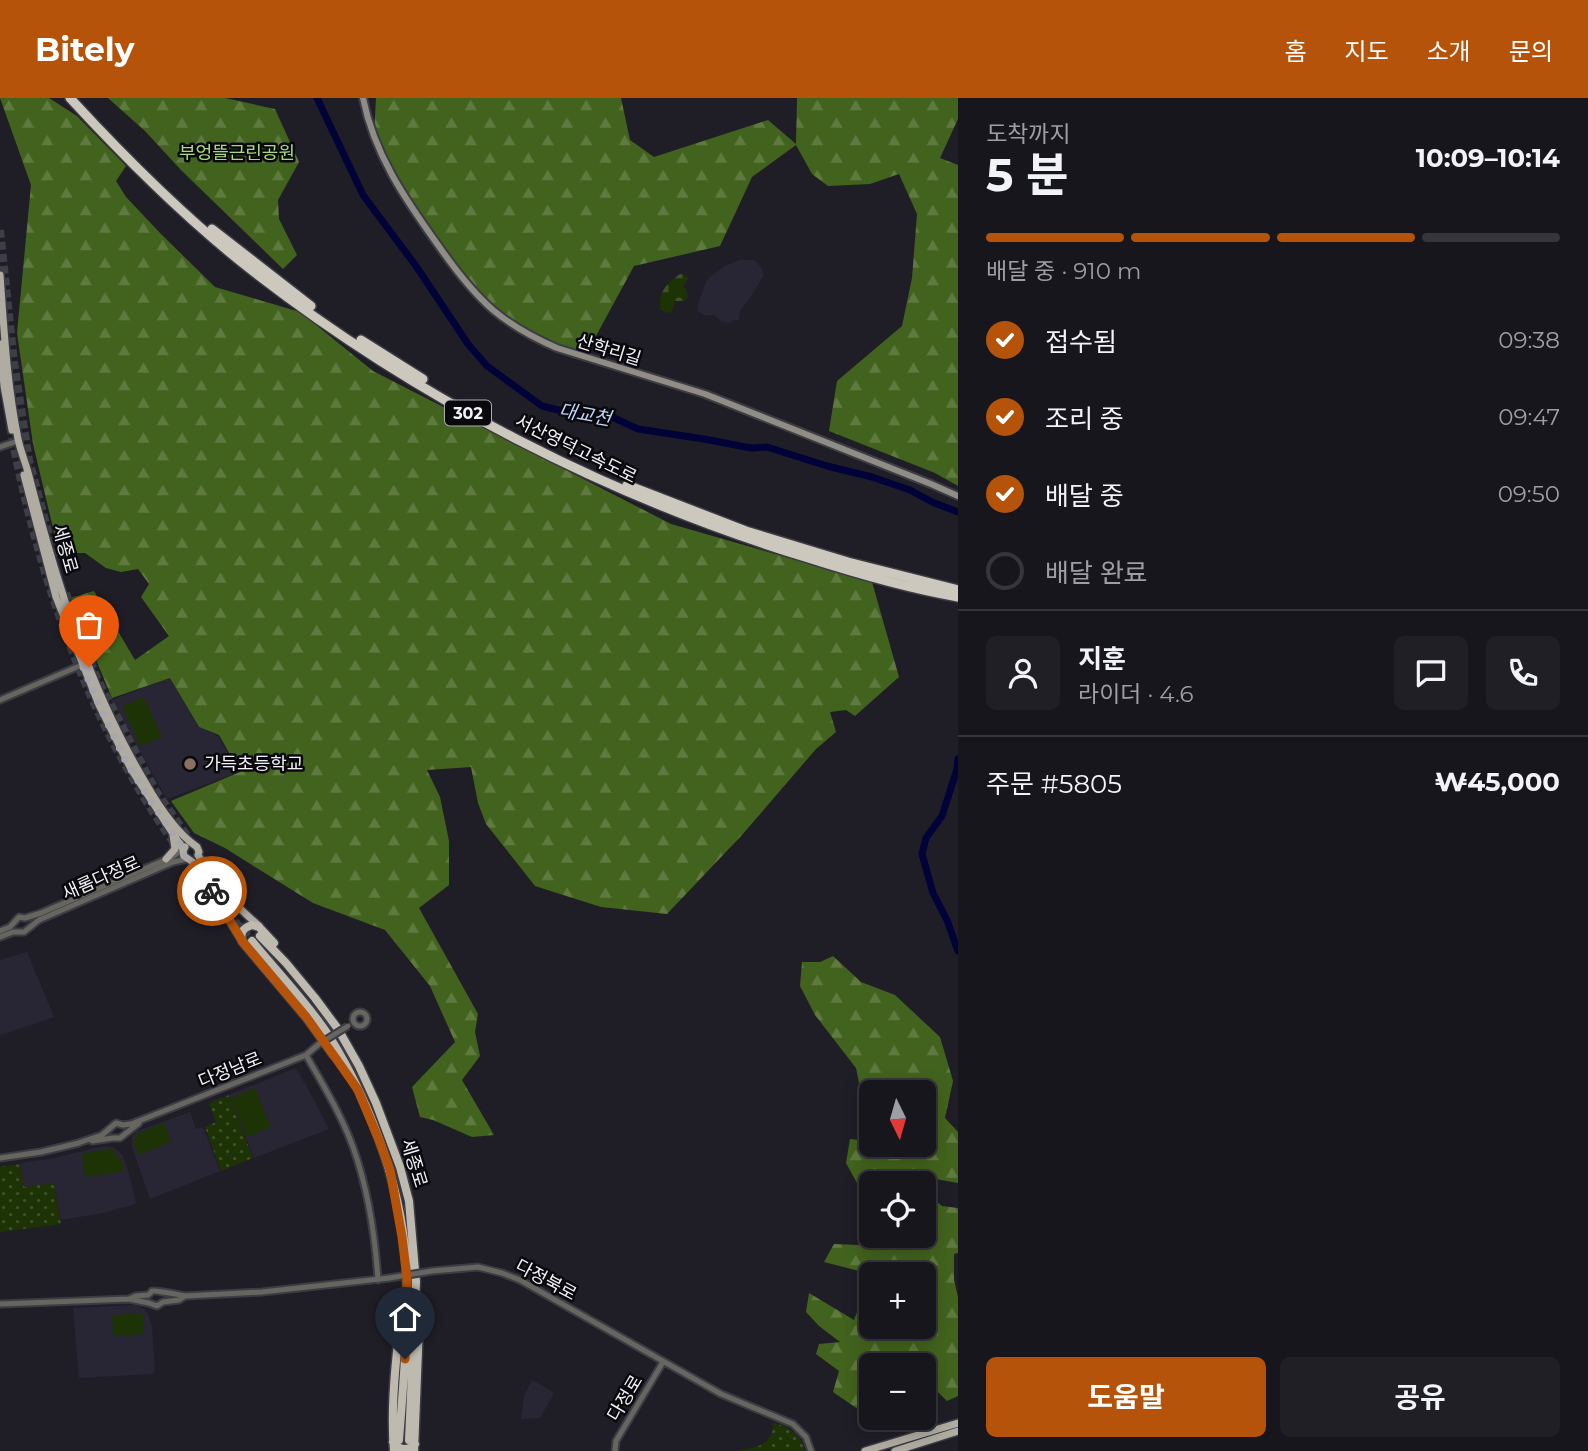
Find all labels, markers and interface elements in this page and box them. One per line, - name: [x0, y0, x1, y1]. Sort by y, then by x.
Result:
- text: Bitely: [35, 29, 134, 69]
- text: 홈: [1284, 37, 1306, 66]
- text: 지도: [1344, 37, 1389, 66]
- text: 소개: [1427, 37, 1471, 66]
- text: 문의: [1509, 37, 1553, 66]
- text: 도착까지: [986, 120, 1071, 148]
- park label: 부엉뜰근린공원: [179, 142, 295, 164]
- text: 10:09–10:14: [1416, 142, 1560, 174]
- text: 5 분: [986, 146, 1069, 203]
- text: 배달 중 · 910 m: [986, 257, 1141, 285]
- icon: check: [986, 321, 1024, 359]
- text: 접수됨: [1045, 326, 1117, 358]
- text: 09:38: [1498, 326, 1560, 354]
- street label: 산학리길: [574, 330, 644, 370]
- icon: check: [986, 398, 1024, 436]
- water label: 대교천: [557, 399, 614, 431]
- road number: 302: [445, 400, 491, 426]
- text: 조리 중: [1045, 403, 1124, 435]
- text: 09:47: [1498, 403, 1560, 431]
- street label: 서산영덕고속도로: [512, 410, 640, 488]
- icon: check: [986, 475, 1024, 513]
- text: 배달 중: [1045, 480, 1124, 512]
- text: 09:50: [1498, 480, 1560, 508]
- street label: 세종로: [48, 522, 82, 576]
- text: 배달 완료: [1045, 557, 1148, 589]
- pin: [59, 595, 119, 667]
- icon: bag: [70, 606, 108, 644]
- button: person: [986, 636, 1060, 710]
- button: chat: [1394, 636, 1468, 710]
- button: phone: [1486, 636, 1560, 710]
- text: 지훈: [1078, 643, 1126, 675]
- text: 라이더 · 4.6: [1078, 680, 1194, 708]
- place label: 가득초등학교: [204, 753, 303, 775]
- marker: 가득초등학교: [182, 756, 198, 772]
- text: ₩45,000: [1435, 766, 1560, 798]
- text: 주문 #5805: [986, 768, 1122, 800]
- street label: 새롬다정로: [59, 851, 143, 905]
- courier: [177, 856, 247, 926]
- icon: bike: [193, 872, 231, 910]
- street label: 다정남로: [195, 1047, 265, 1093]
- north arrow: [859, 1080, 936, 1157]
- map controls: [859, 1080, 936, 1430]
- street label: 세종로: [396, 1136, 432, 1190]
- button: locate: [859, 1171, 936, 1248]
- street label: 다정북로: [512, 1255, 580, 1305]
- button: +: [859, 1262, 936, 1339]
- pin: [375, 1287, 435, 1359]
- icon: home: [386, 1298, 424, 1336]
- button: −: [859, 1353, 936, 1430]
- button: 도움말: [986, 1357, 1266, 1437]
- button: 공유: [1280, 1357, 1560, 1437]
- street label: 다정로: [603, 1371, 647, 1425]

